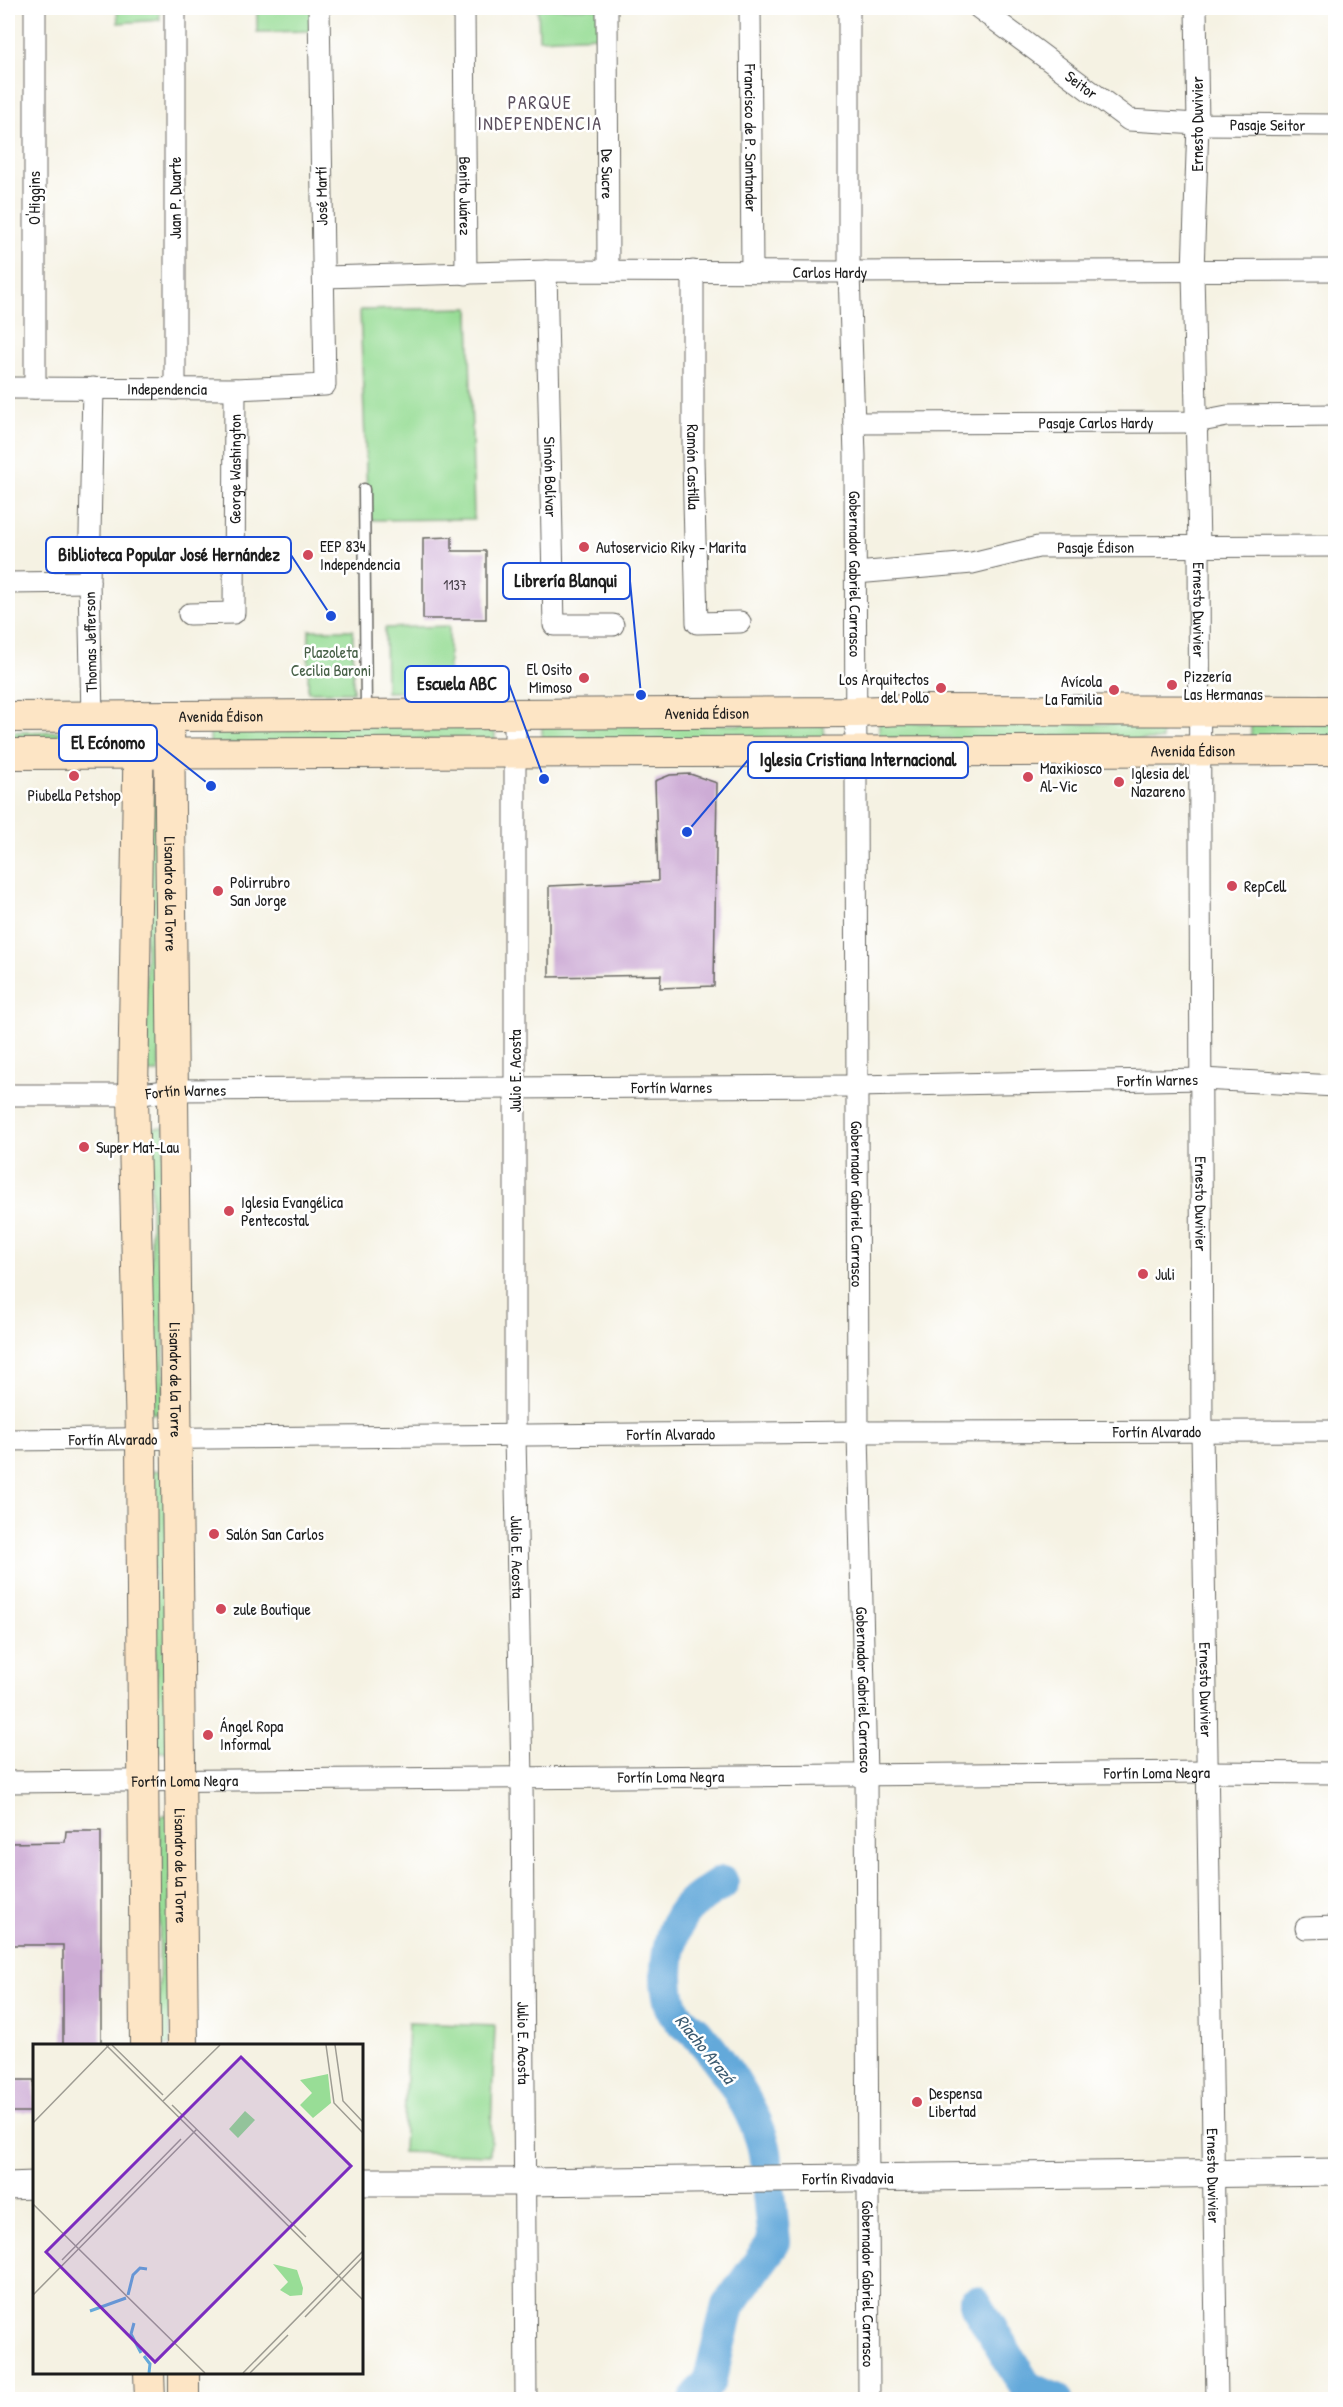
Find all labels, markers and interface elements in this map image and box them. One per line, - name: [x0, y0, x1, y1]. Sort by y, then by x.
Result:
- street label: Francisco de P. Santander: [739, 63, 763, 212]
- street label: Seitor: [1061, 65, 1102, 104]
- street label: Ernesto Duvivier: [1186, 76, 1208, 172]
- district label: PARQUE INDEPENDENCIA: [478, 90, 602, 136]
- street label: Pasaje Seitor: [1230, 113, 1306, 136]
- street label: De Sucre: [597, 149, 619, 200]
- street label: Juan P. Duarte: [164, 156, 186, 239]
- street label: Benito Juárez: [454, 156, 477, 236]
- street label: José Martí: [309, 166, 333, 226]
- street label: O'Higgins: [23, 171, 45, 225]
- street label: Carlos Hardy: [792, 261, 868, 283]
- street label: Independencia: [127, 378, 207, 400]
- street label: Pasaje Carlos Hardy: [1038, 411, 1154, 433]
- street label: George Washington: [223, 414, 246, 524]
- street label: Ramón Castilla: [682, 424, 705, 510]
- street label: Simón Bolívar: [539, 436, 563, 517]
- street label: Gobernador Gabriel Carrasco: [844, 491, 867, 658]
- place label: EEP 834 Independencia: [320, 535, 400, 575]
- place label: Autoservicio Riky - Marita: [596, 536, 746, 558]
- street label: Pasaje Édison: [1057, 536, 1134, 558]
- callout: Biblioteca Popular José Hernández: [46, 537, 291, 573]
- marker: Autoservicio Riky - Marita: [577, 540, 591, 554]
- text: Biblioteca Popular José Hernández: [58, 542, 280, 568]
- marker: EEP 834 Independencia: [301, 548, 315, 562]
- street label: Ernesto Duvivier: [1188, 562, 1210, 657]
- callout: Librería Blanqui: [503, 563, 630, 599]
- text: Librería Blanqui: [514, 568, 618, 594]
- house number: 1137: [443, 575, 467, 594]
- street label: Thomas Jefferson: [78, 591, 102, 693]
- park label: Plazoleta Cecilia Baroni: [291, 641, 371, 681]
- place label: El Osito Mimoso: [526, 658, 573, 698]
- place label: Pizzería Las Hermanas: [1184, 665, 1263, 705]
- callout: Escuela ABC: [405, 666, 509, 702]
- place label: Los Arquitectos del Pollo: [839, 668, 930, 708]
- place label: Avícola La Familia: [1045, 670, 1102, 710]
- text: Escuela ABC: [417, 671, 497, 696]
- marker: El Osito Mimoso: [577, 671, 591, 685]
- marker: Pizzería Las Hermanas: [1165, 678, 1179, 692]
- marker: Los Arquitectos del Pollo: [934, 681, 948, 695]
- marker: Avícola La Familia: [1107, 683, 1121, 697]
- street label: Avenida Édison: [665, 702, 749, 724]
- street label: Avenida Édison: [179, 704, 263, 727]
- callout: El Ecónomo: [59, 725, 157, 761]
- text: El Ecónomo: [71, 730, 146, 755]
- street label: Avenida Édison: [1151, 739, 1235, 762]
- callout: Iglesia Cristiana Internacional: [748, 742, 968, 778]
- text: Iglesia Cristiana Internacional: [760, 747, 958, 773]
- place label: Maxikiosco Al-Vic: [1040, 757, 1103, 797]
- place label: Iglesia del Nazareno: [1131, 762, 1190, 802]
- marker: Piubella Petshop: [67, 769, 81, 783]
- marker: Maxikiosco Al-Vic: [1021, 770, 1035, 784]
- marker: Iglesia del Nazareno: [1112, 775, 1126, 789]
- place label: Piubella Petshop: [27, 784, 121, 806]
- street label: Lisandro de la Torre: [159, 836, 182, 952]
- place label: Polirrubro San Jorge: [230, 871, 290, 911]
- place label: RepCell: [1244, 875, 1287, 897]
- marker: RepCell: [1225, 879, 1239, 893]
- marker: Polirrubro San Jorge: [211, 884, 225, 898]
- street label: Julio E. Acosta: [504, 1030, 526, 1112]
- street label: Fortín Warnes: [1116, 1068, 1198, 1092]
- street label: Fortín Warnes: [630, 1076, 712, 1098]
- street label: Fortín Warnes: [143, 1079, 226, 1105]
- street label: Gobernador Gabriel Carrasco: [846, 1121, 869, 1288]
- place label: Super Mat-Lau: [96, 1136, 180, 1158]
- marker: Super Mat-Lau: [77, 1140, 91, 1154]
- street label: Ernesto Duvivier: [1190, 1156, 1212, 1251]
- place label: Iglesia Evangélica Pentecostal: [241, 1191, 343, 1231]
- marker: Iglesia Evangélica Pentecostal: [222, 1204, 236, 1218]
- place label: Juli: [1155, 1263, 1175, 1285]
- marker: Juli: [1136, 1267, 1150, 1281]
- street label: Lisandro de la Torre: [164, 1322, 188, 1438]
- street label: Fortín Alvarado: [1112, 1420, 1202, 1442]
- street label: Fortín Alvarado: [626, 1422, 716, 1445]
- street label: Fortín Alvarado: [68, 1428, 158, 1450]
- street label: Julio E. Acosta: [506, 1515, 529, 1599]
- place label: Salón San Carlos: [226, 1523, 324, 1545]
- marker: Salón San Carlos: [207, 1527, 221, 1541]
- place label: zule Boutique: [233, 1598, 311, 1620]
- marker: zule Boutique: [214, 1602, 228, 1616]
- street label: Gobernador Gabriel Carrasco: [851, 1606, 877, 1774]
- street label: Ernesto Duvivier: [1194, 1642, 1218, 1738]
- place label: Ángel Ropa Informal: [220, 1715, 283, 1755]
- marker: Ángel Ropa Informal: [201, 1728, 215, 1742]
- street label: Fortín Loma Negra: [1103, 1761, 1210, 1784]
- street label: Fortín Loma Negra: [617, 1765, 724, 1788]
- street label: Fortín Loma Negra: [131, 1769, 238, 1792]
- street label: Lisandro de la Torre: [169, 1808, 193, 1924]
- street label: Julio E. Acosta: [512, 2001, 535, 2084]
- water label: Riacho Arazá: [670, 2009, 742, 2090]
- inset map: [33, 2044, 363, 2374]
- place label: Despensa Libertad: [929, 2082, 982, 2122]
- marker: Despensa Libertad: [910, 2095, 924, 2109]
- street label: Ernesto Duvivier: [1202, 2128, 1225, 2224]
- street label: Fortín Rivadavia: [801, 2166, 894, 2190]
- street label: Gobernador Gabriel Carrasco: [857, 2200, 880, 2368]

